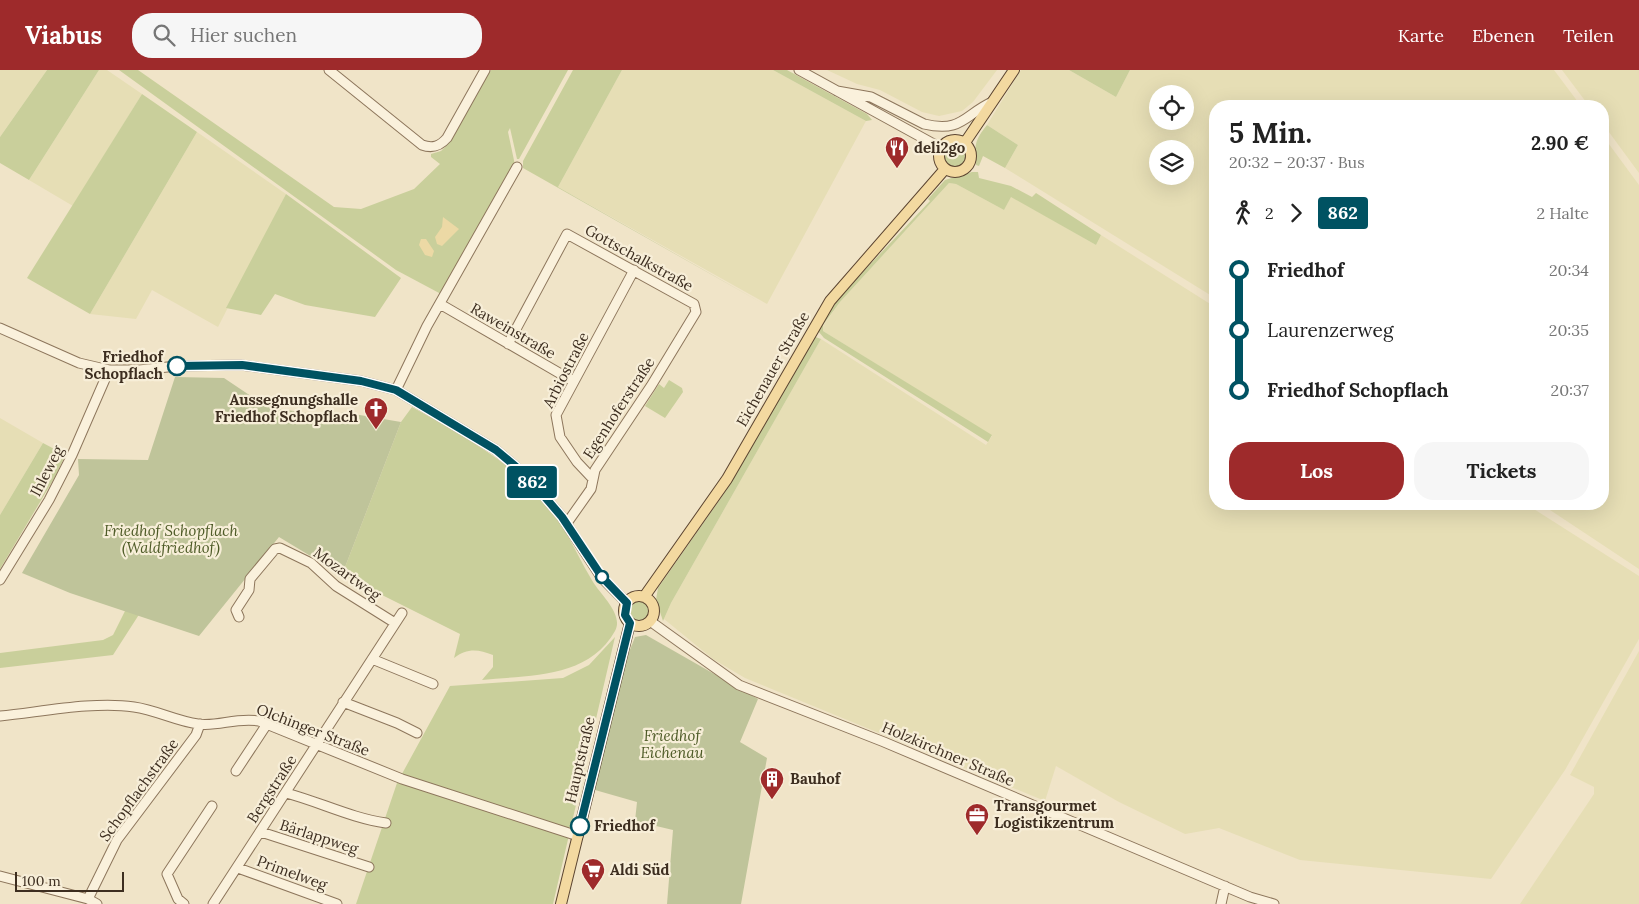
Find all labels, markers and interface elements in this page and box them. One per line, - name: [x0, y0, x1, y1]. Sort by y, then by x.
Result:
- search box: [132, 13, 482, 58]
- text: Viabus: [25, 20, 102, 51]
- icon: search: [150, 21, 178, 49]
- text: Hier suchen: [190, 23, 297, 47]
- text: Karte: [1398, 24, 1444, 47]
- text: Ebenen: [1472, 24, 1535, 47]
- text: Teilen: [1563, 24, 1614, 47]
- map controls: [1149, 85, 1194, 185]
- button: locate: [1149, 85, 1194, 130]
- text: 5 Min.: [1229, 115, 1312, 151]
- text: 2.90 €: [1531, 131, 1589, 155]
- restaurant icon: deli2go: [884, 135, 910, 169]
- place label: deli2go: [914, 138, 966, 157]
- button: layers: [1149, 140, 1194, 185]
- text: 20:32 – 20:37 · Bus: [1229, 152, 1365, 172]
- icon: walk: [1229, 199, 1257, 227]
- icon: forward: [1282, 199, 1310, 227]
- text: 862: [1328, 201, 1358, 224]
- text: 2: [1265, 203, 1274, 223]
- text: 2 Halte: [1536, 203, 1589, 223]
- street label: Gottschalkstraße: [582, 220, 697, 295]
- text: Friedhof: [1267, 258, 1344, 282]
- text: 20:34: [1549, 260, 1589, 280]
- street label: Raweinstraße: [467, 298, 559, 363]
- street label: Eichenauer Straße: [732, 308, 813, 430]
- text: Laurenzerweg: [1267, 318, 1393, 342]
- text: 20:35: [1549, 320, 1589, 340]
- street label: Arbiostraße: [538, 329, 593, 412]
- place label: Friedhof Schopflach: [84, 347, 164, 383]
- street label: Egenhoferstraße: [579, 353, 658, 462]
- marker: Friedhof Schopflach: [167, 356, 187, 376]
- text: Friedhof Schopflach: [1267, 378, 1448, 402]
- text: 20:37: [1551, 380, 1589, 400]
- place label: Aussegnungshalle Friedhof Schopflach: [215, 390, 359, 426]
- church icon: Aussegnungshalle Friedhof Schopflach: [363, 396, 389, 430]
- street label: Ihleweg: [26, 442, 68, 499]
- button: Los: [1229, 442, 1404, 500]
- button: Tickets: [1414, 442, 1589, 500]
- line badge: 862: [503, 466, 561, 498]
- text: 862: [517, 470, 547, 493]
- park label: Friedhof Schopflach (Waldfriedhof): [104, 521, 238, 558]
- street label: Mozartweg: [310, 543, 385, 605]
- unlabelled marker: [595, 570, 609, 584]
- street label: Olchinger Straße: [254, 699, 373, 760]
- street label: Hauptstraße: [560, 715, 599, 805]
- street label: Holzkirchner Straße: [879, 717, 1017, 790]
- park label: Friedhof Eichenau: [640, 726, 704, 762]
- street label: Schopflachstraße: [95, 735, 182, 845]
- street label: Bergstraße: [243, 751, 301, 826]
- building icon: Bauhof: [759, 766, 785, 800]
- place label: Bauhof: [790, 769, 842, 788]
- place label: Transgourmet Logistikzentrum: [994, 796, 1114, 832]
- office icon: Transgourmet Logistikzentrum: [964, 802, 990, 836]
- street label: Bärlappweg: [278, 815, 361, 858]
- marker: Friedhof: [570, 816, 590, 836]
- place label: Friedhof: [594, 816, 656, 835]
- street label: Primelweg: [254, 851, 331, 894]
- supermarket icon: Aldi Süd: [580, 857, 606, 891]
- place label: Aldi Süd: [610, 860, 670, 879]
- scale bar: [15, 869, 124, 892]
- text: 100 m: [22, 872, 61, 890]

